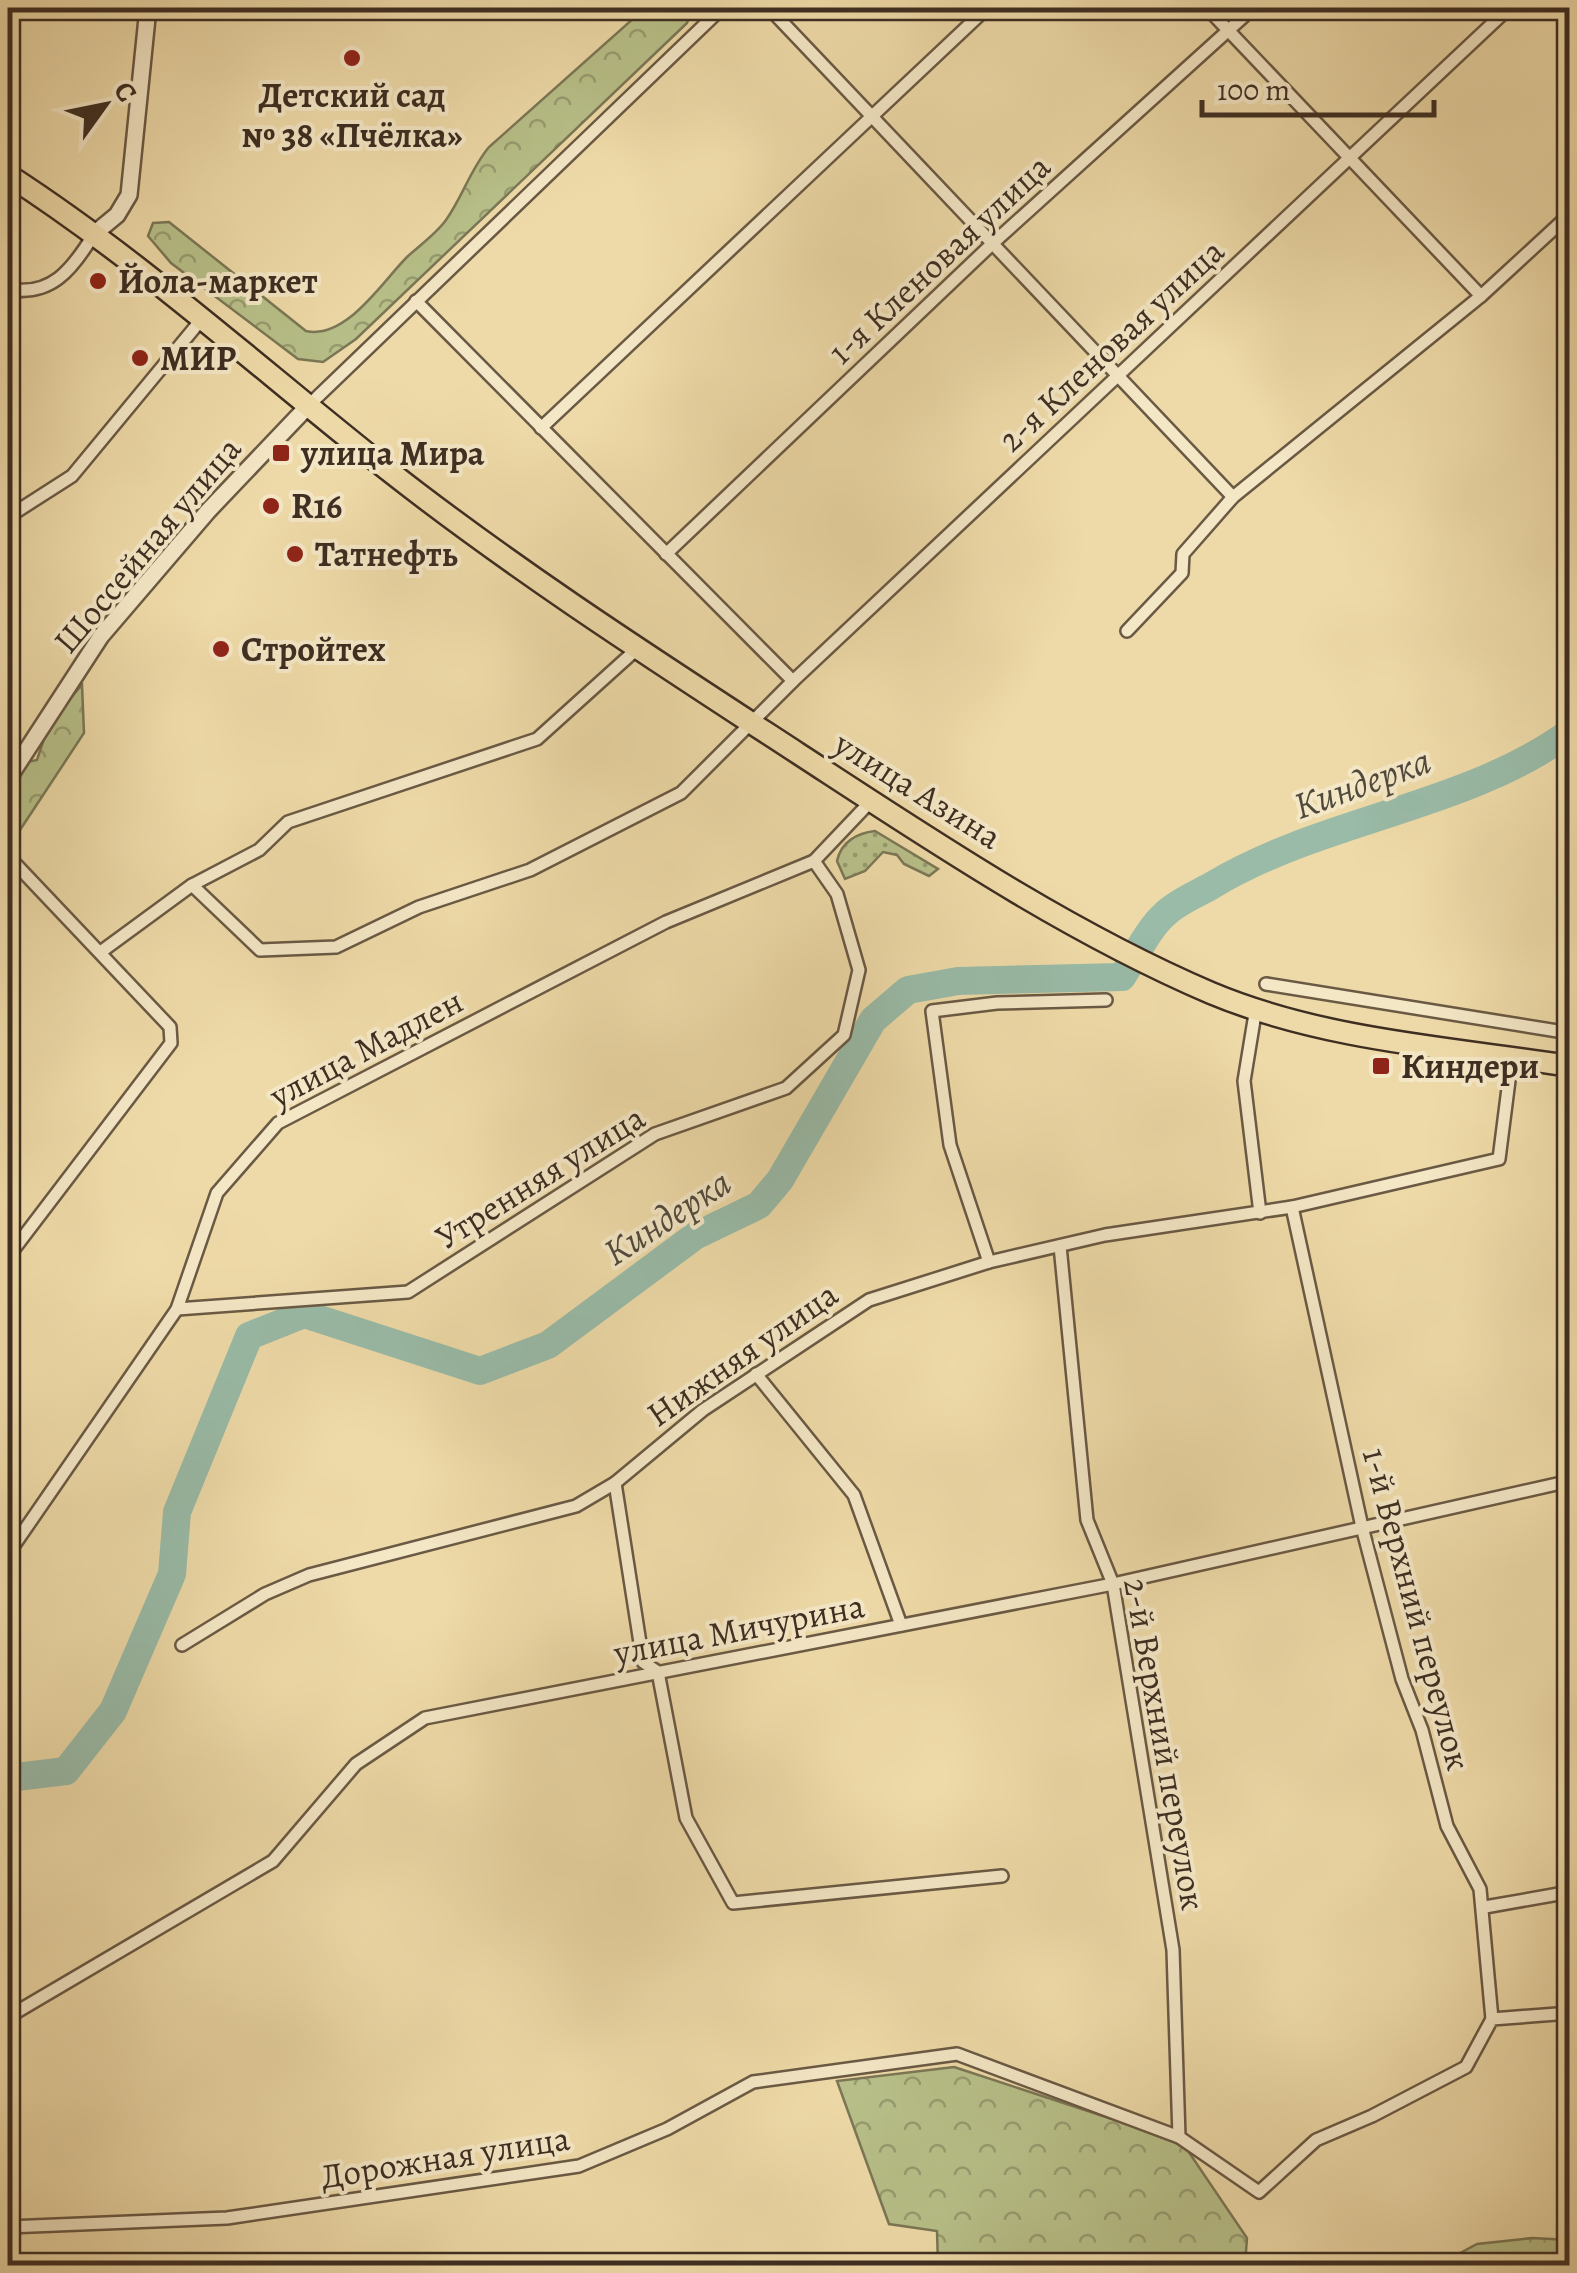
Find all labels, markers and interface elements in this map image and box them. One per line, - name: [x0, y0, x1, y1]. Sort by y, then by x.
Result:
- marker: Детский сад № 38 «Пчёлка»: [341, 47, 363, 69]
- north arrow: [55, 55, 155, 155]
- scale bar: [1202, 55, 1434, 117]
- text: 100 m: [1217, 70, 1290, 110]
- place label: Детский сад № 38 «Пчёлка»: [241, 71, 463, 159]
- text: С: [104, 74, 146, 110]
- street label: 1-я Кленовая улица: [817, 143, 1061, 375]
- street label: 2-я Кленовая улица: [988, 228, 1234, 462]
- place label: Йола-маркет: [118, 257, 318, 305]
- marker: Йола-маркет: [87, 270, 109, 292]
- place label: МИР: [160, 334, 236, 382]
- marker: МИР: [129, 347, 151, 369]
- street label: Шоссейная улица: [42, 426, 252, 664]
- place label: улица Мира: [300, 429, 485, 477]
- marker: улица Мира: [270, 442, 292, 464]
- place label: R16: [291, 482, 342, 530]
- marker: R16: [260, 495, 282, 517]
- place label: Татнефть: [315, 530, 458, 578]
- marker: Татнефть: [284, 543, 306, 565]
- place label: Стройтех: [241, 625, 386, 673]
- marker: Стройтех: [210, 638, 232, 660]
- street label: улица Азина: [824, 719, 1011, 860]
- water label: Киндерка: [1286, 734, 1438, 832]
- street label: улица Мадлен: [260, 977, 471, 1120]
- place label: Киндери: [1401, 1042, 1539, 1090]
- marker: Киндери: [1370, 1055, 1392, 1077]
- street label: Утренняя улица: [426, 1093, 654, 1261]
- water label: Киндерка: [593, 1156, 741, 1278]
- street label: Нижняя улица: [637, 1270, 847, 1438]
- street label: 1-й Верхний переулок: [1351, 1443, 1483, 1775]
- street label: 2-й Верхний переулок: [1112, 1574, 1218, 1914]
- street label: улица Мичурина: [609, 1581, 868, 1677]
- street label: Дорожная улица: [317, 2114, 573, 2200]

